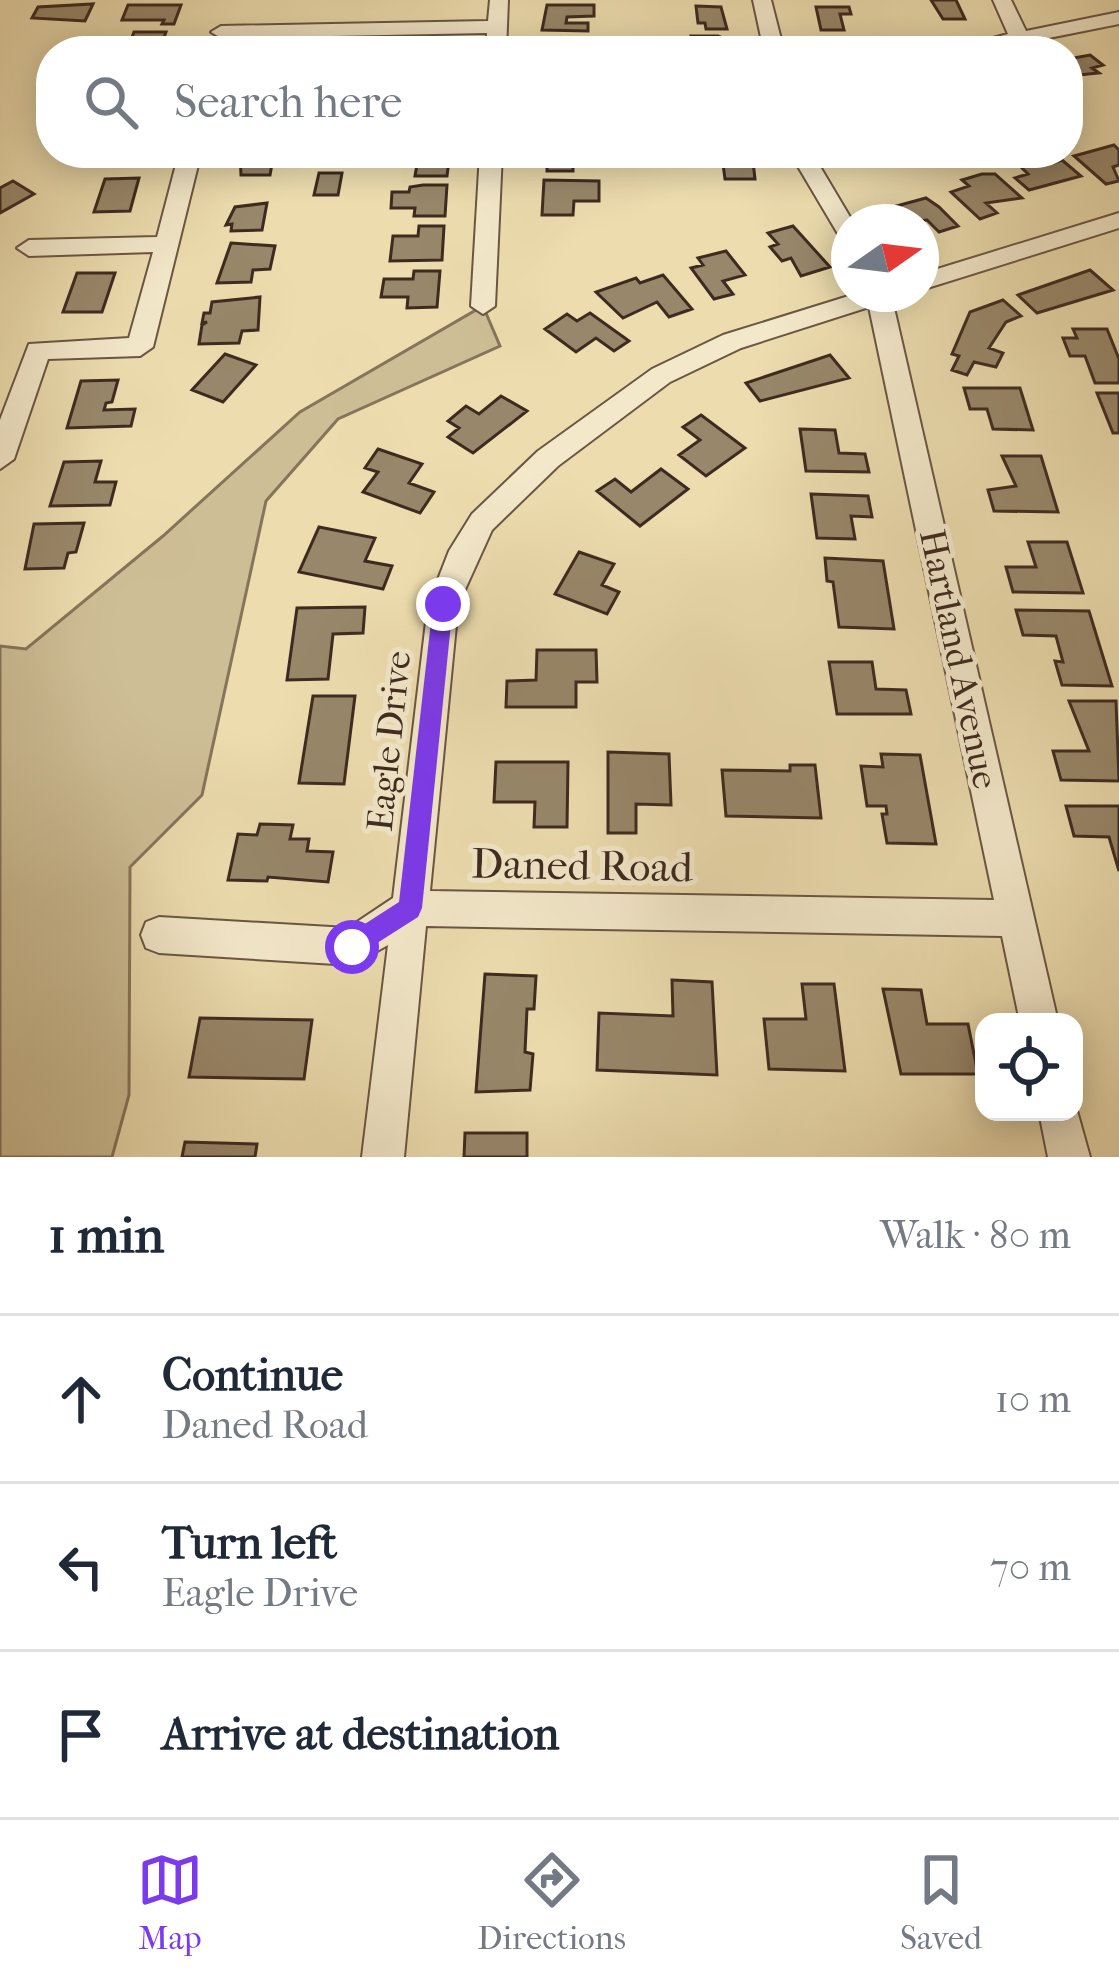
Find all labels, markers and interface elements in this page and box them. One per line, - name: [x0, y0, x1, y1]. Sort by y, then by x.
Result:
- search box: [36, 36, 1083, 168]
- icon: search: [78, 69, 144, 135]
- text: Search here: [174, 76, 402, 129]
- north arrow: [831, 204, 939, 312]
- street label: Hartland Avenue: [911, 525, 1007, 793]
- route end: [416, 577, 470, 631]
- street label: Eagle Drive: [359, 649, 419, 833]
- street label: Daned Road: [471, 840, 694, 892]
- route start: [325, 920, 379, 974]
- map controls: [975, 1013, 1083, 1121]
- button: locate: [975, 1013, 1083, 1121]
- text: 1 min: [48, 1205, 164, 1265]
- text: Walk · 80 m: [880, 1212, 1071, 1258]
- text: Continue: [162, 1349, 343, 1402]
- icon: ahead: [48, 1366, 114, 1432]
- text: 10 m: [995, 1376, 1071, 1422]
- text: Daned Road: [162, 1402, 368, 1448]
- text: Turn left: [162, 1517, 337, 1570]
- icon: left: [48, 1534, 114, 1600]
- text: 70 m: [990, 1544, 1071, 1590]
- text: Eagle Drive: [162, 1570, 358, 1616]
- icon: arrive: [48, 1702, 114, 1768]
- text: Arrive at destination: [162, 1708, 559, 1761]
- tab: Map: [137, 1847, 203, 1958]
- tab: Directions: [477, 1847, 626, 1958]
- tab: Saved: [900, 1847, 982, 1958]

